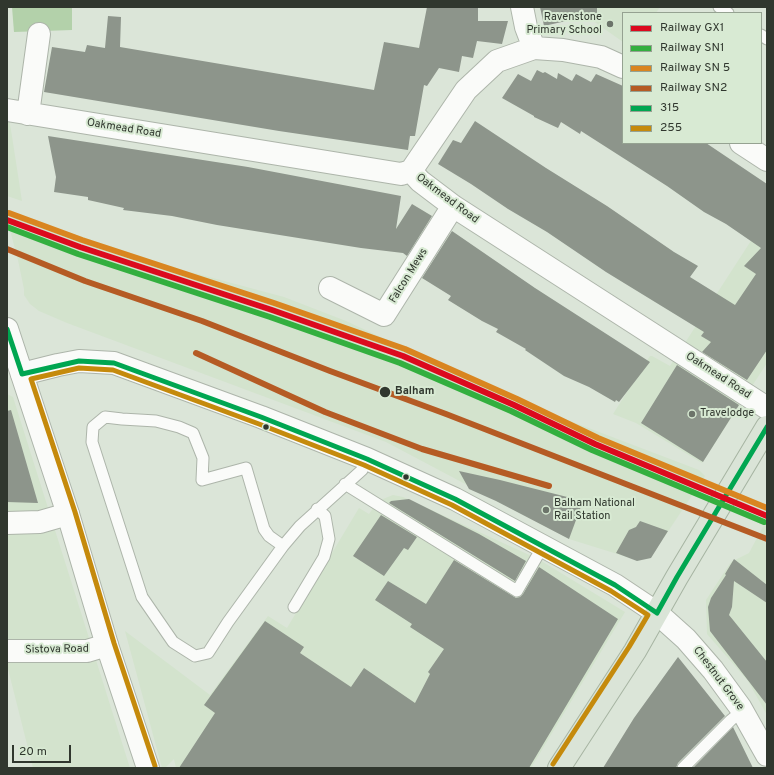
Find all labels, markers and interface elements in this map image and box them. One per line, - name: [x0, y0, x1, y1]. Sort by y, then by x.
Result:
- place label: Ravenstone Primary School: [526, 11, 602, 37]
- legend: [622, 12, 762, 144]
- marker: Ravenstone Primary School: [605, 19, 615, 29]
- text: Railway GX1: [660, 20, 724, 36]
- text: Railway SN1: [660, 40, 724, 56]
- text: Railway SN 5: [660, 60, 730, 76]
- text: Railway SN2: [660, 80, 727, 96]
- text: 315: [660, 100, 679, 116]
- street label: Oakmead Road: [86, 117, 162, 141]
- text: 255: [660, 120, 682, 136]
- street label: Oakmead Road: [413, 171, 481, 227]
- street label: Falcon Mews: [387, 246, 431, 306]
- street label: Oakmead Road: [683, 350, 753, 402]
- marker: Balham: [378, 385, 392, 399]
- place label: Balham: [395, 385, 434, 399]
- place label: Travelodge: [700, 407, 754, 421]
- marker: Travelodge: [687, 409, 697, 419]
- unlabelled marker: [261, 422, 271, 432]
- unlabelled marker: [401, 472, 411, 482]
- place label: Balham National Rail Station: [554, 497, 635, 523]
- marker: Balham National Rail Station: [541, 505, 551, 515]
- street label: Sistova Road: [25, 643, 89, 657]
- street label: Chestnut Grove: [690, 645, 746, 713]
- scale bar: [14, 737, 73, 763]
- text: 20 m: [19, 744, 47, 760]

